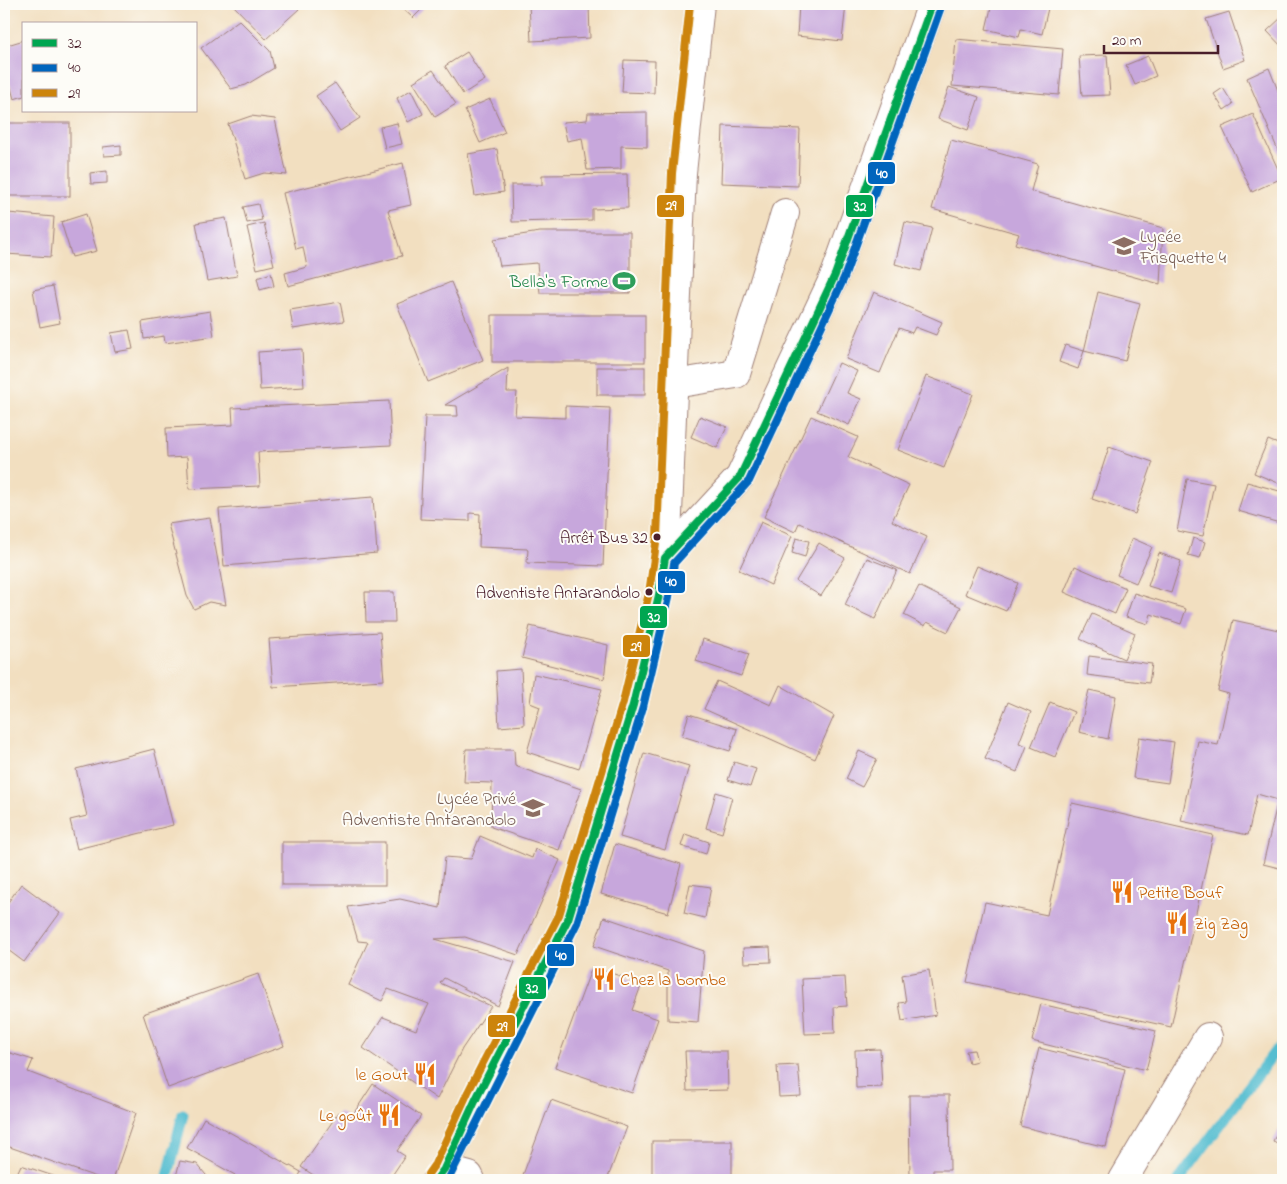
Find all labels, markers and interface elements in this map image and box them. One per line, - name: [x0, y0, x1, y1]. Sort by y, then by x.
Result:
- legend: [22, 22, 198, 112]
- scale bar: [1104, 22, 1218, 54]
- text: 20 m: [1112, 30, 1142, 52]
- text: 32: [68, 33, 82, 55]
- text: 40: [68, 57, 81, 79]
- text: 29: [68, 83, 80, 105]
- line badge: 40: [867, 161, 896, 185]
- text: 40: [875, 164, 888, 185]
- line badge: 29: [656, 194, 685, 218]
- line badge: 32: [845, 194, 874, 218]
- text: 29: [664, 196, 677, 217]
- text: 32: [853, 197, 866, 218]
- place label: Lycée Frisquette 4: [1139, 225, 1227, 272]
- school or university icon: Lycée Frisquette 4: [1111, 233, 1137, 259]
- sports icon: Bella's Forme: [611, 268, 637, 294]
- place label: Bella's Forme: [509, 270, 609, 296]
- place label: Arrêt Bus 32: [560, 526, 648, 551]
- marker: Arrêt Bus 32: [652, 532, 662, 542]
- line badge: 40: [657, 570, 686, 594]
- text: 40: [664, 572, 677, 593]
- place label: Adventiste Antarandolo: [476, 581, 640, 606]
- marker: Adventiste Antarandolo: [644, 587, 654, 597]
- line badge: 32: [639, 605, 668, 629]
- text: 32: [647, 608, 660, 629]
- line badge: 29: [622, 634, 651, 658]
- text: 29: [629, 637, 642, 658]
- place label: Lycée Privé Adventiste Antarandolo: [342, 787, 517, 834]
- school or university icon: Lycée Privé Adventiste Antarandolo: [520, 795, 546, 821]
- restaurant icon: Petite Bouf: [1109, 879, 1135, 905]
- place label: Petite Bouf: [1138, 881, 1224, 907]
- restaurant icon: Zig Zag: [1164, 910, 1190, 936]
- place label: Zig Zag: [1194, 912, 1248, 939]
- line badge: 40: [546, 943, 575, 967]
- text: 40: [554, 946, 567, 967]
- restaurant icon: Chez la bombe: [591, 966, 617, 992]
- place label: Chez la bombe: [620, 968, 727, 994]
- line badge: 32: [518, 976, 547, 1000]
- text: 32: [525, 979, 538, 1000]
- line badge: 29: [487, 1014, 516, 1038]
- text: 29: [495, 1017, 508, 1038]
- restaurant icon: le Gout: [412, 1061, 438, 1087]
- place label: le Gout: [355, 1063, 408, 1089]
- restaurant icon: Le goût: [376, 1102, 402, 1128]
- place label: Le goût: [319, 1104, 372, 1131]

